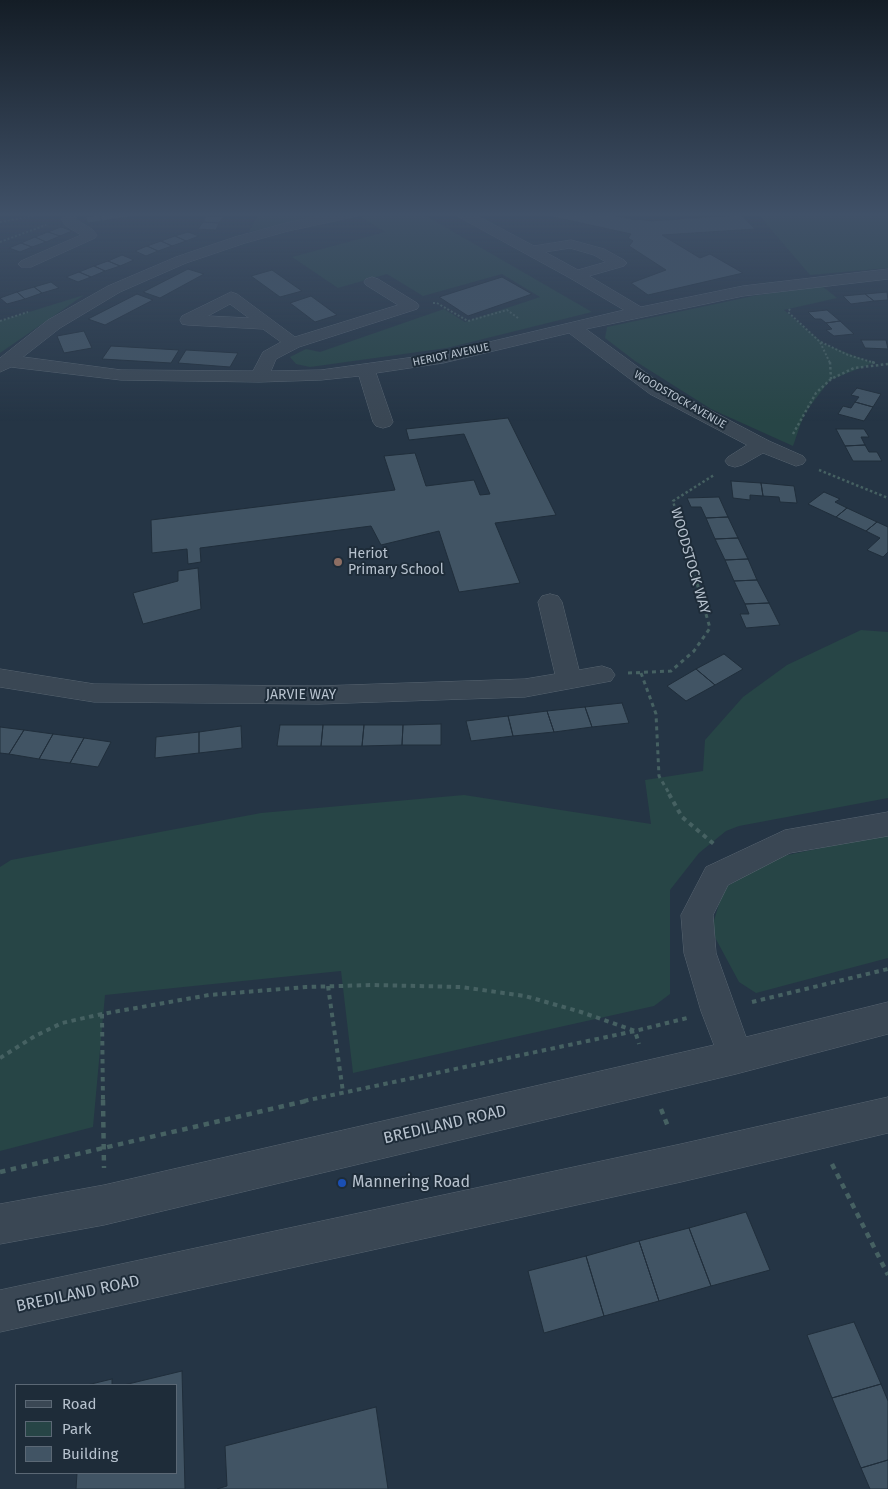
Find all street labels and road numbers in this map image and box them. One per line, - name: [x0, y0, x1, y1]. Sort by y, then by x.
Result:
- street label: HERIOT AVENUE: [412, 340, 490, 370]
- street label: WOODSTOCK AVENUE: [631, 368, 729, 432]
- street label: WOODSTOCK WAY: [667, 506, 713, 616]
- street label: JARVIE WAY: [266, 687, 336, 703]
- street label: BREDILAND ROAD: [382, 1102, 508, 1148]
- street label: BREDILAND ROAD: [15, 1272, 141, 1316]

